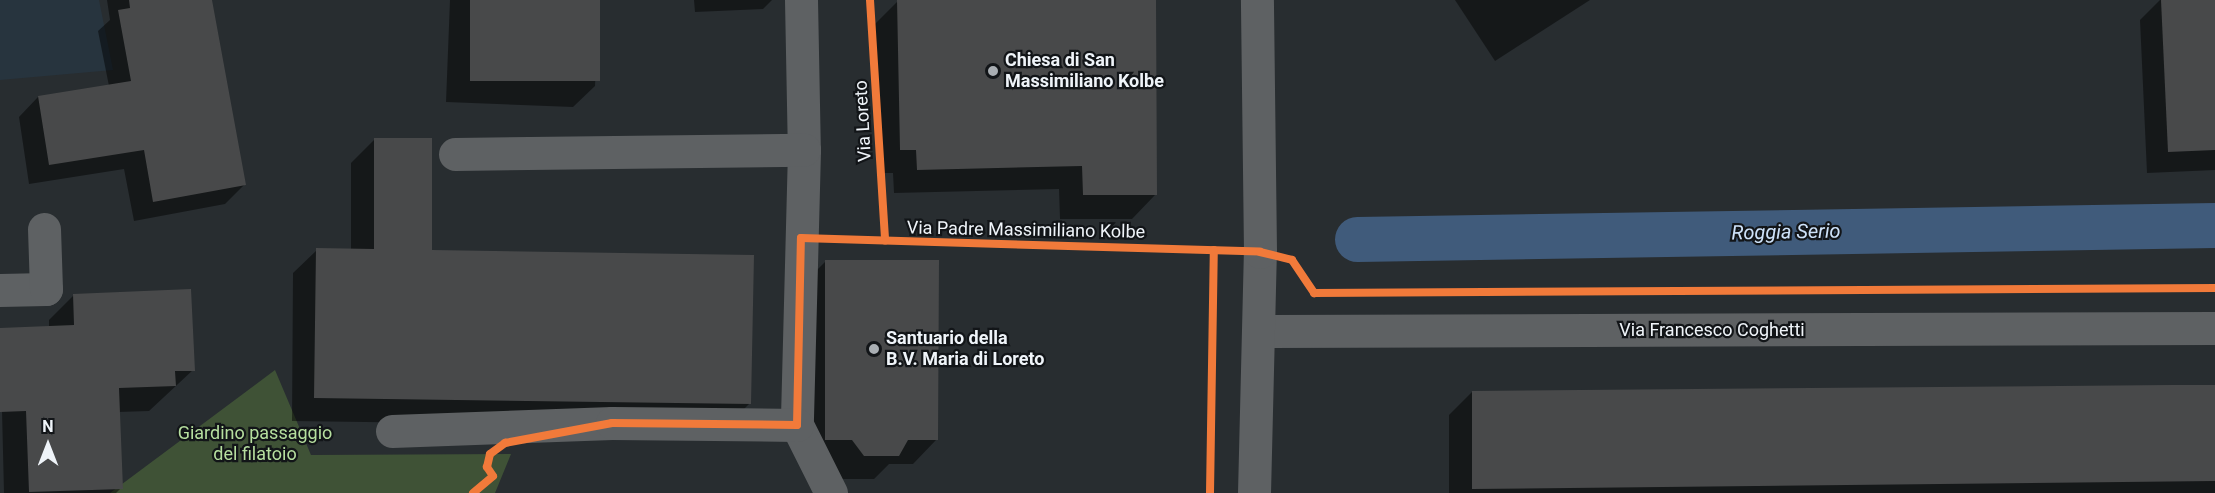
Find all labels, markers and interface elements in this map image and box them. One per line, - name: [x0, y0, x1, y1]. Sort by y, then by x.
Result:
- place label: Chiesa di San Massimiliano Kolbe: [1005, 50, 1164, 92]
- marker: Chiesa di San Massimiliano Kolbe: [986, 64, 1000, 78]
- street label: Via Loreto: [850, 80, 876, 162]
- street label: Via Padre Massimiliano Kolbe: [907, 217, 1145, 243]
- water label: Roggia Serio: [1731, 219, 1841, 245]
- street label: Via Francesco Coghetti: [1619, 319, 1805, 341]
- place label: Santuario della B.V. Maria di Loreto: [886, 328, 1045, 370]
- marker: Santuario della B.V. Maria di Loreto: [867, 342, 881, 356]
- north arrow: [18, 415, 78, 475]
- text: N: [42, 417, 54, 436]
- park label: Giardino passaggio del filatoio: [178, 423, 332, 466]

